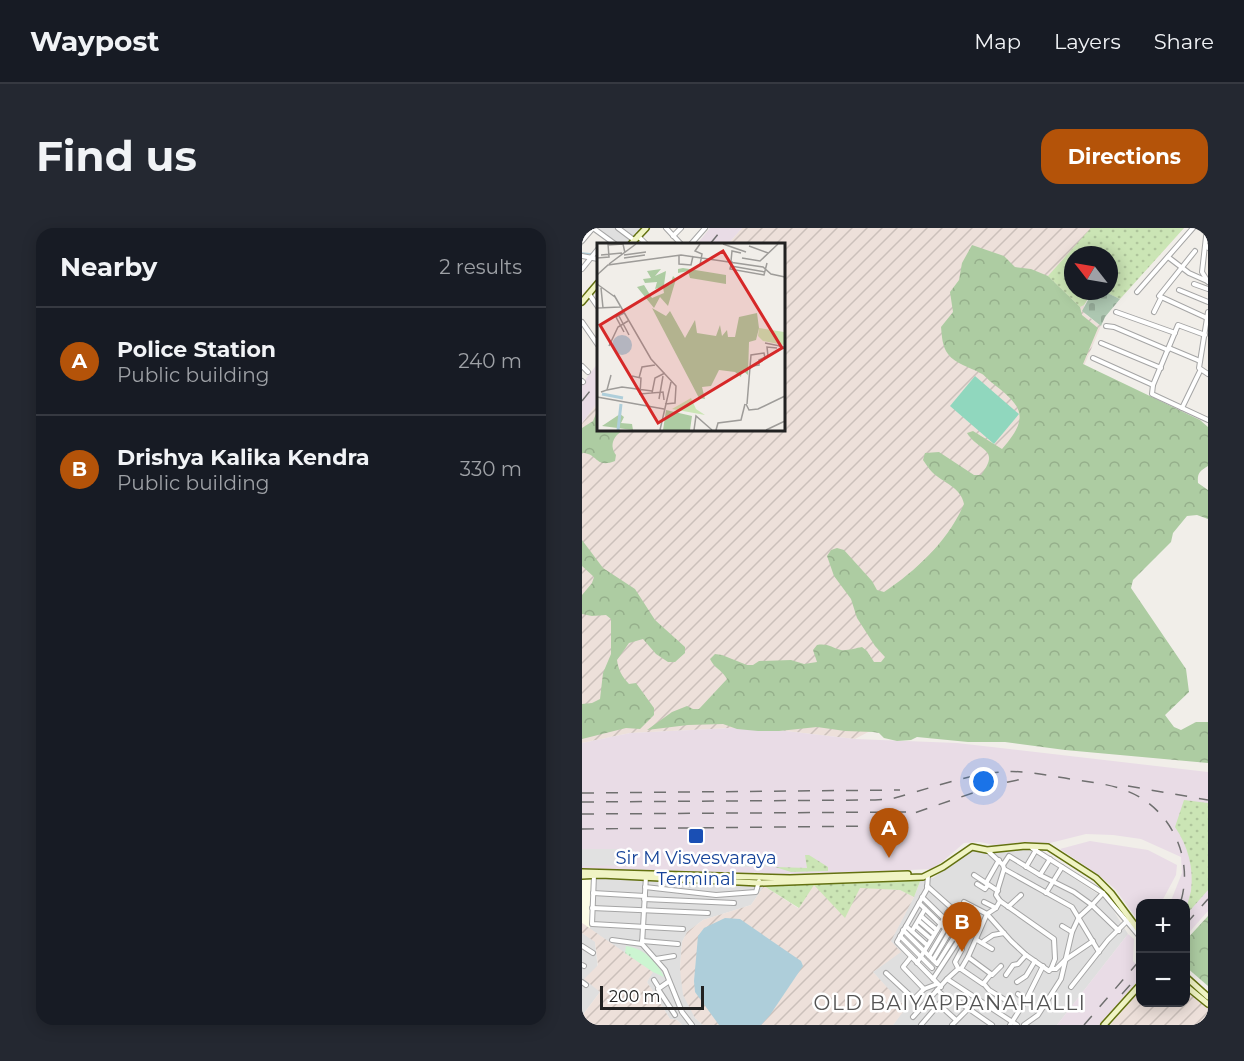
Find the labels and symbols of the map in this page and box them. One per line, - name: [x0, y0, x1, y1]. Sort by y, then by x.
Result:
- inset map: [597, 243, 784, 430]
- north arrow: [1064, 246, 1118, 300]
- your location: [969, 767, 998, 796]
- pin: A: [870, 808, 908, 858]
- marker: Sir M Visvesvaraya Terminal: [687, 827, 705, 845]
- place label: Sir M Visvesvaraya Terminal: [615, 847, 777, 890]
- pin: B: [942, 902, 982, 952]
- scale bar: [600, 983, 704, 1010]
- district label: OLD BAIYAPPANAHALLI: [814, 991, 1086, 1015]

